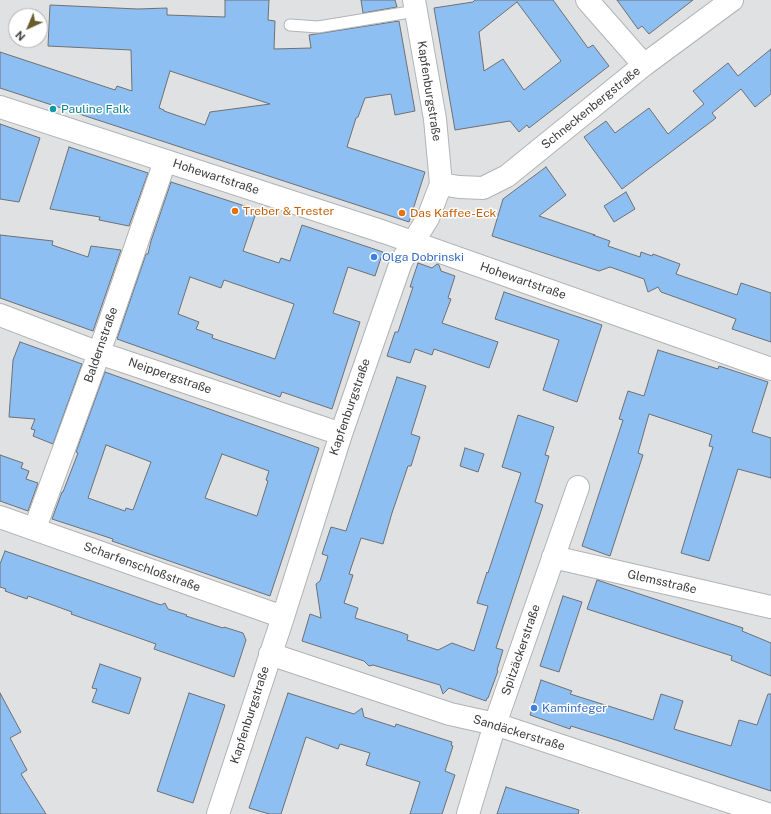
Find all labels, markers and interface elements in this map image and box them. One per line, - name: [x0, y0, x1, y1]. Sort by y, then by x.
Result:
- north arrow: [8, 8, 48, 48]
- text: N: [13, 29, 28, 43]
- street label: Kapfenburgstraße: [414, 40, 444, 142]
- street label: Schneckenbergstraße: [539, 64, 643, 152]
- place label: Pauline Falk: [61, 102, 129, 116]
- marker: Pauline Falk: [48, 104, 58, 114]
- street label: Hohewartstraße: [171, 156, 261, 198]
- place label: Treber & Trester: [243, 204, 334, 218]
- marker: Treber & Trester: [230, 206, 240, 216]
- place label: Das Kaffee-Eck: [410, 206, 496, 220]
- marker: Das Kaffee-Eck: [397, 208, 407, 218]
- place label: Olga Dobrinski: [382, 250, 464, 264]
- marker: Olga Dobrinski: [369, 252, 379, 262]
- street label: Hohewartstraße: [478, 260, 568, 302]
- street label: Baldernstraße: [81, 305, 121, 385]
- street label: Neippergstraße: [126, 355, 214, 397]
- street label: Kapfenburgstraße: [327, 357, 373, 457]
- street label: Scharfenschloßstraße: [82, 539, 202, 595]
- street label: Glemsstraße: [626, 567, 698, 597]
- street label: Spitzäckerstraße: [499, 603, 543, 697]
- street label: Kapfenburgstraße: [227, 664, 273, 766]
- place label: Kaminfeger: [542, 701, 607, 715]
- marker: Kaminfeger: [529, 703, 539, 713]
- street label: Sandäckerstraße: [471, 712, 567, 754]

